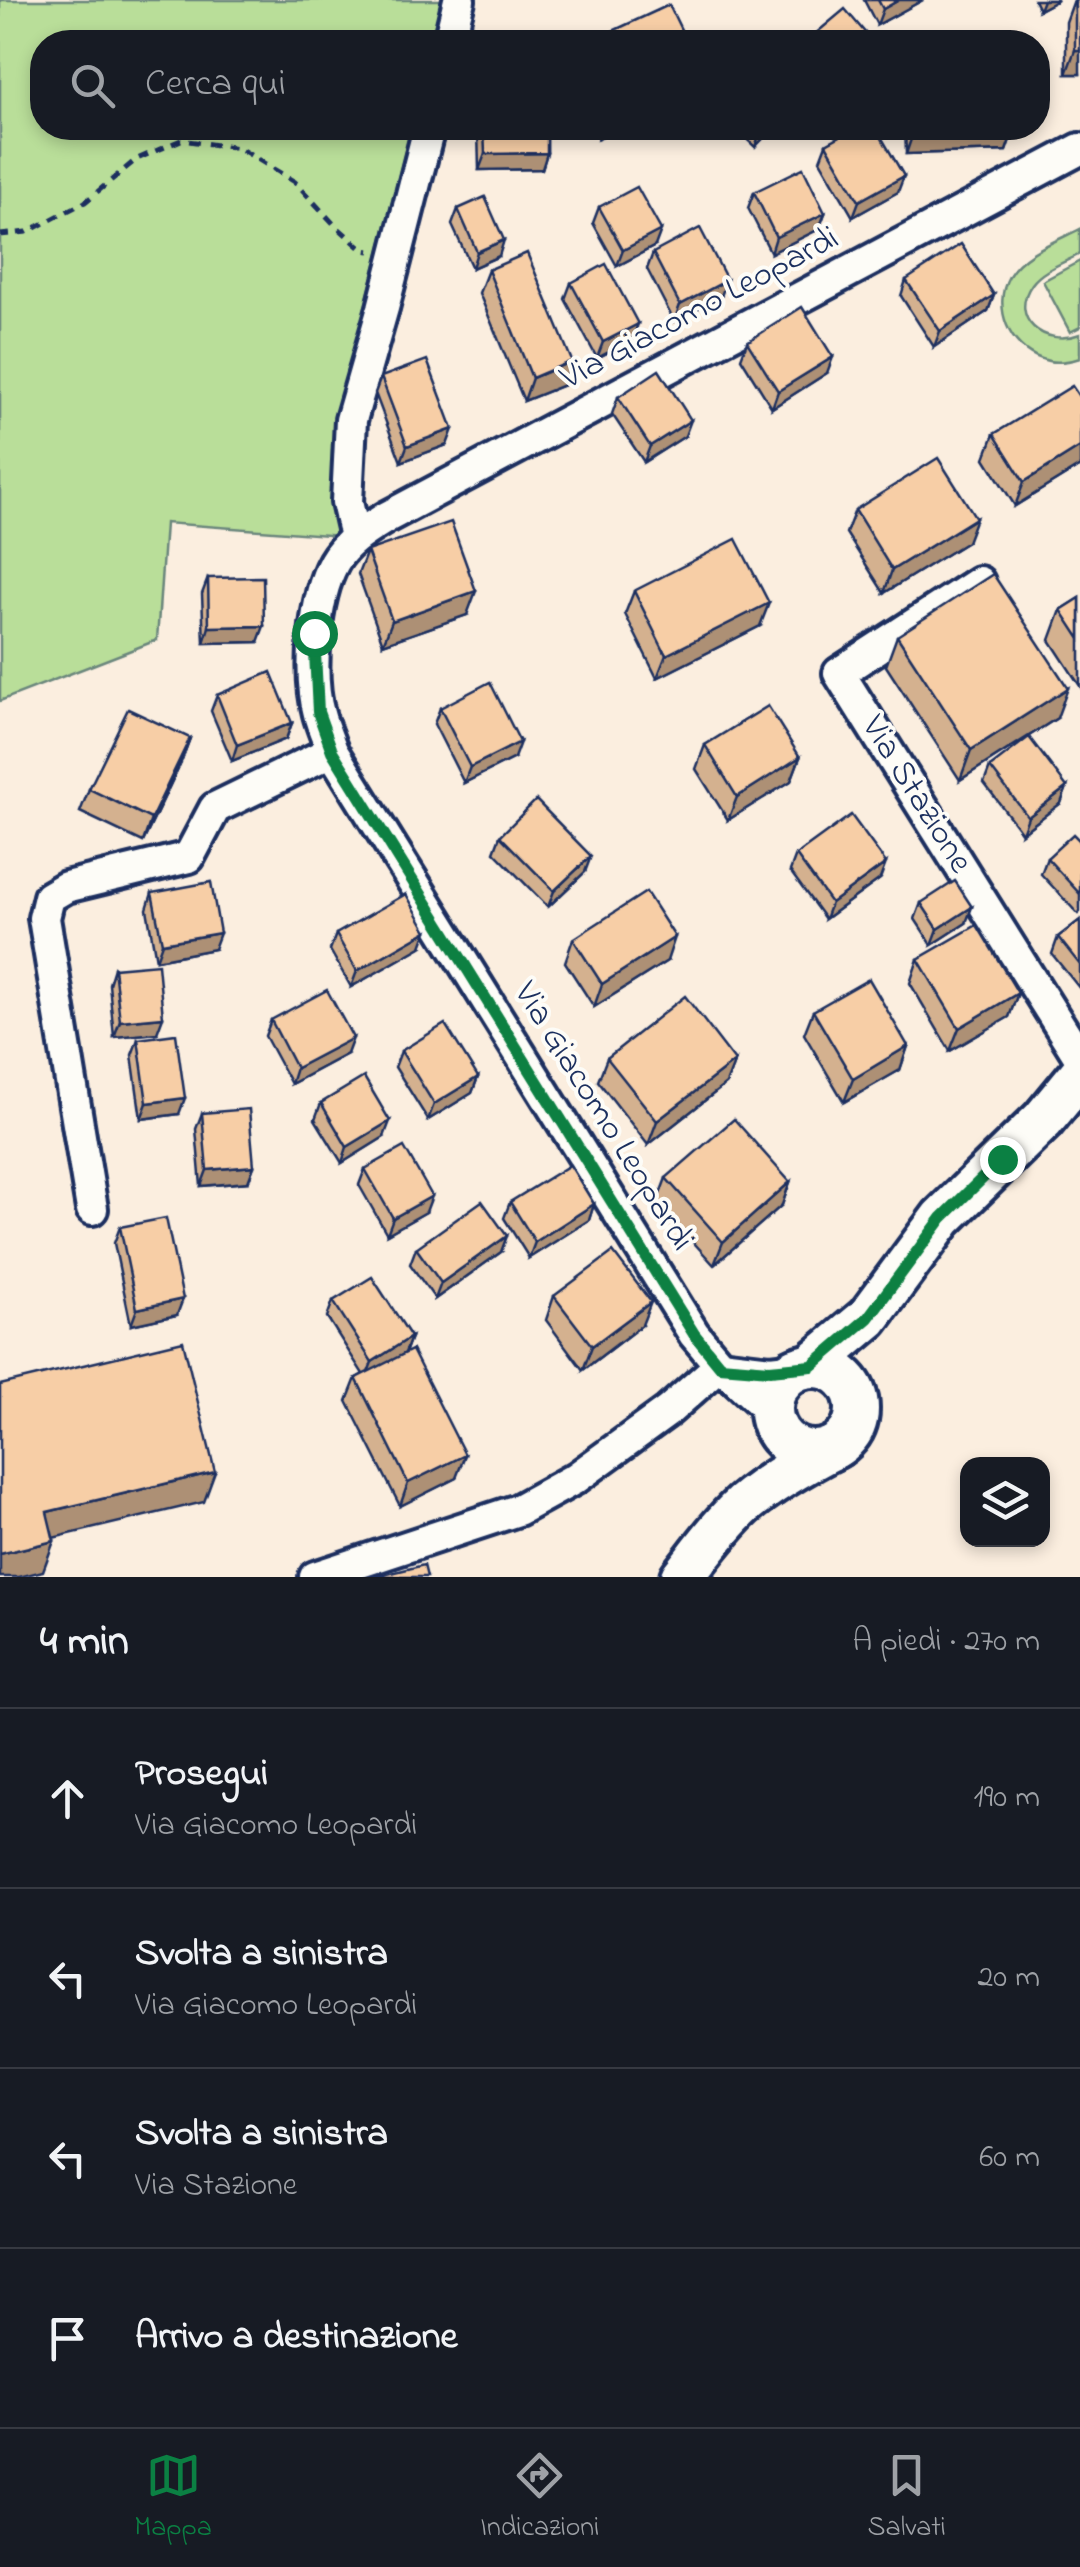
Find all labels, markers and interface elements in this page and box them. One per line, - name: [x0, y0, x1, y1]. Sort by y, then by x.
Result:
- search box: [30, 30, 1050, 140]
- text: Cerca qui: [145, 57, 286, 113]
- icon: search: [65, 58, 120, 113]
- street label: Via Giacomo Leopardi: [551, 214, 848, 404]
- route start: [292, 611, 338, 657]
- street label: Via Stazione: [847, 705, 985, 884]
- street label: Via Giacomo Leopardi: [499, 972, 706, 1261]
- route end: [980, 1137, 1026, 1183]
- map controls: [960, 1457, 1050, 1547]
- button: layers: [960, 1457, 1050, 1547]
- text: 4 min: [40, 1612, 129, 1673]
- text: A piedi · 270 m: [852, 1619, 1040, 1666]
- text: Prosegui: [135, 1747, 268, 1803]
- icon: ahead: [40, 1771, 95, 1826]
- text: 190 m: [974, 1775, 1040, 1822]
- text: Via Giacomo Leopardi: [135, 1803, 417, 1850]
- text: Svolta a sinistra: [135, 1927, 388, 1983]
- icon: left: [40, 1951, 95, 2006]
- text: 20 m: [977, 1955, 1040, 2002]
- text: Via Giacomo Leopardi: [135, 1983, 417, 2030]
- text: Svolta a sinistra: [135, 2107, 388, 2163]
- icon: left: [40, 2131, 95, 2186]
- text: 60 m: [979, 2135, 1040, 2182]
- text: Via Stazione: [135, 2163, 297, 2210]
- text: Arrivo a destinazione: [135, 2310, 458, 2366]
- icon: arrive: [40, 2311, 95, 2366]
- tab: Mappa: [134, 2448, 212, 2549]
- tab: Indicazioni: [480, 2448, 599, 2549]
- tab: Salvati: [868, 2448, 946, 2549]

